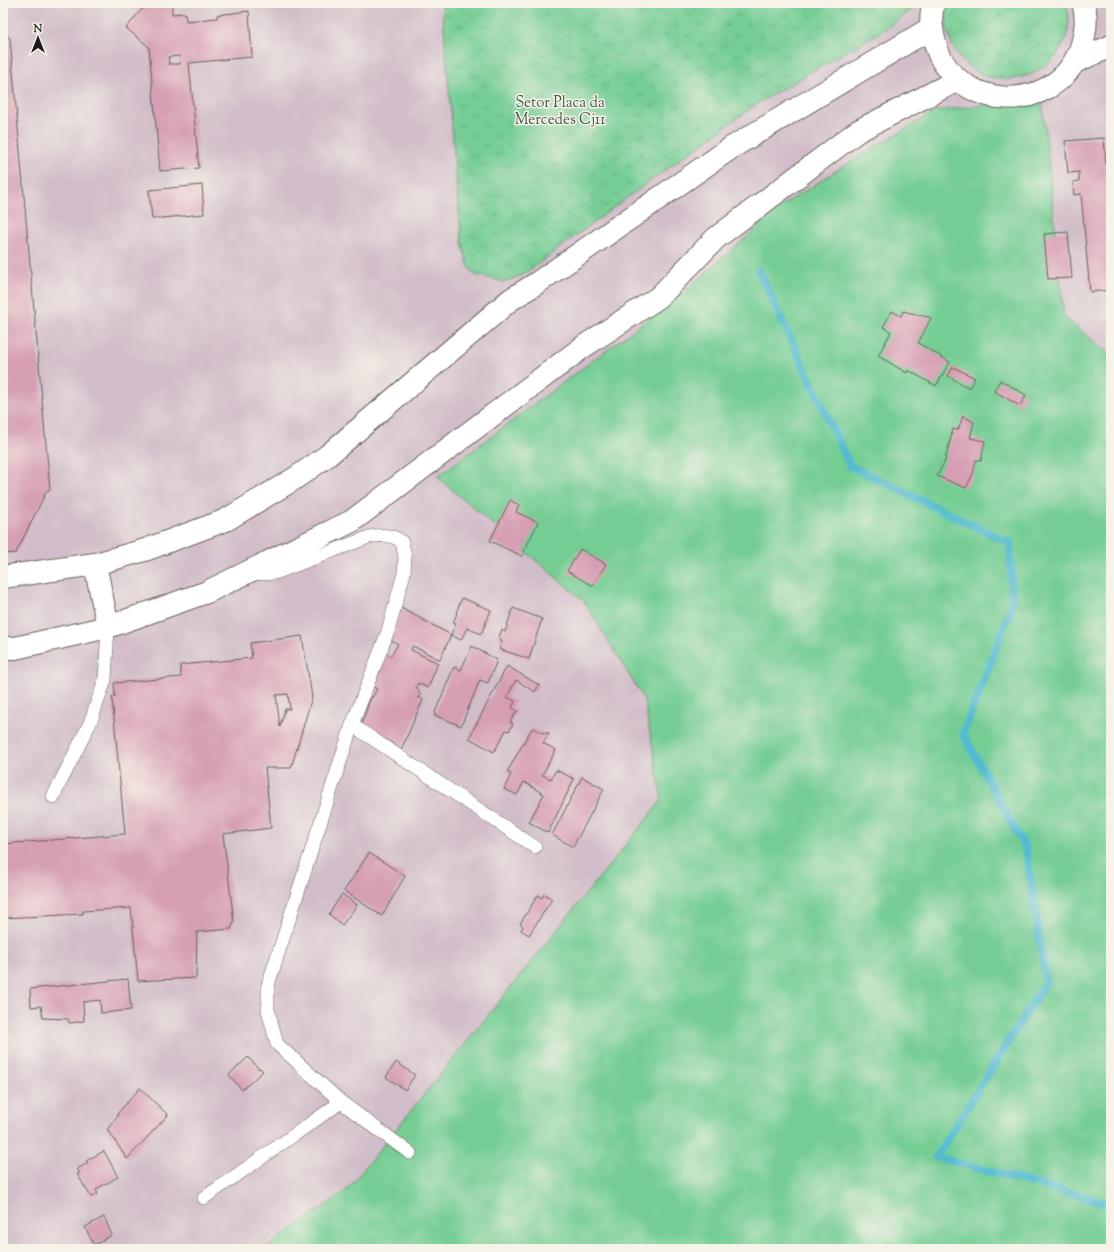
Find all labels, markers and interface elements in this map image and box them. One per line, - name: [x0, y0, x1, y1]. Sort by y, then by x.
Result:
- north arrow: [18, 18, 58, 58]
- text: N: [33, 21, 43, 37]
- park label: Setor Placa da Mercedes Cj11: [515, 93, 605, 131]

